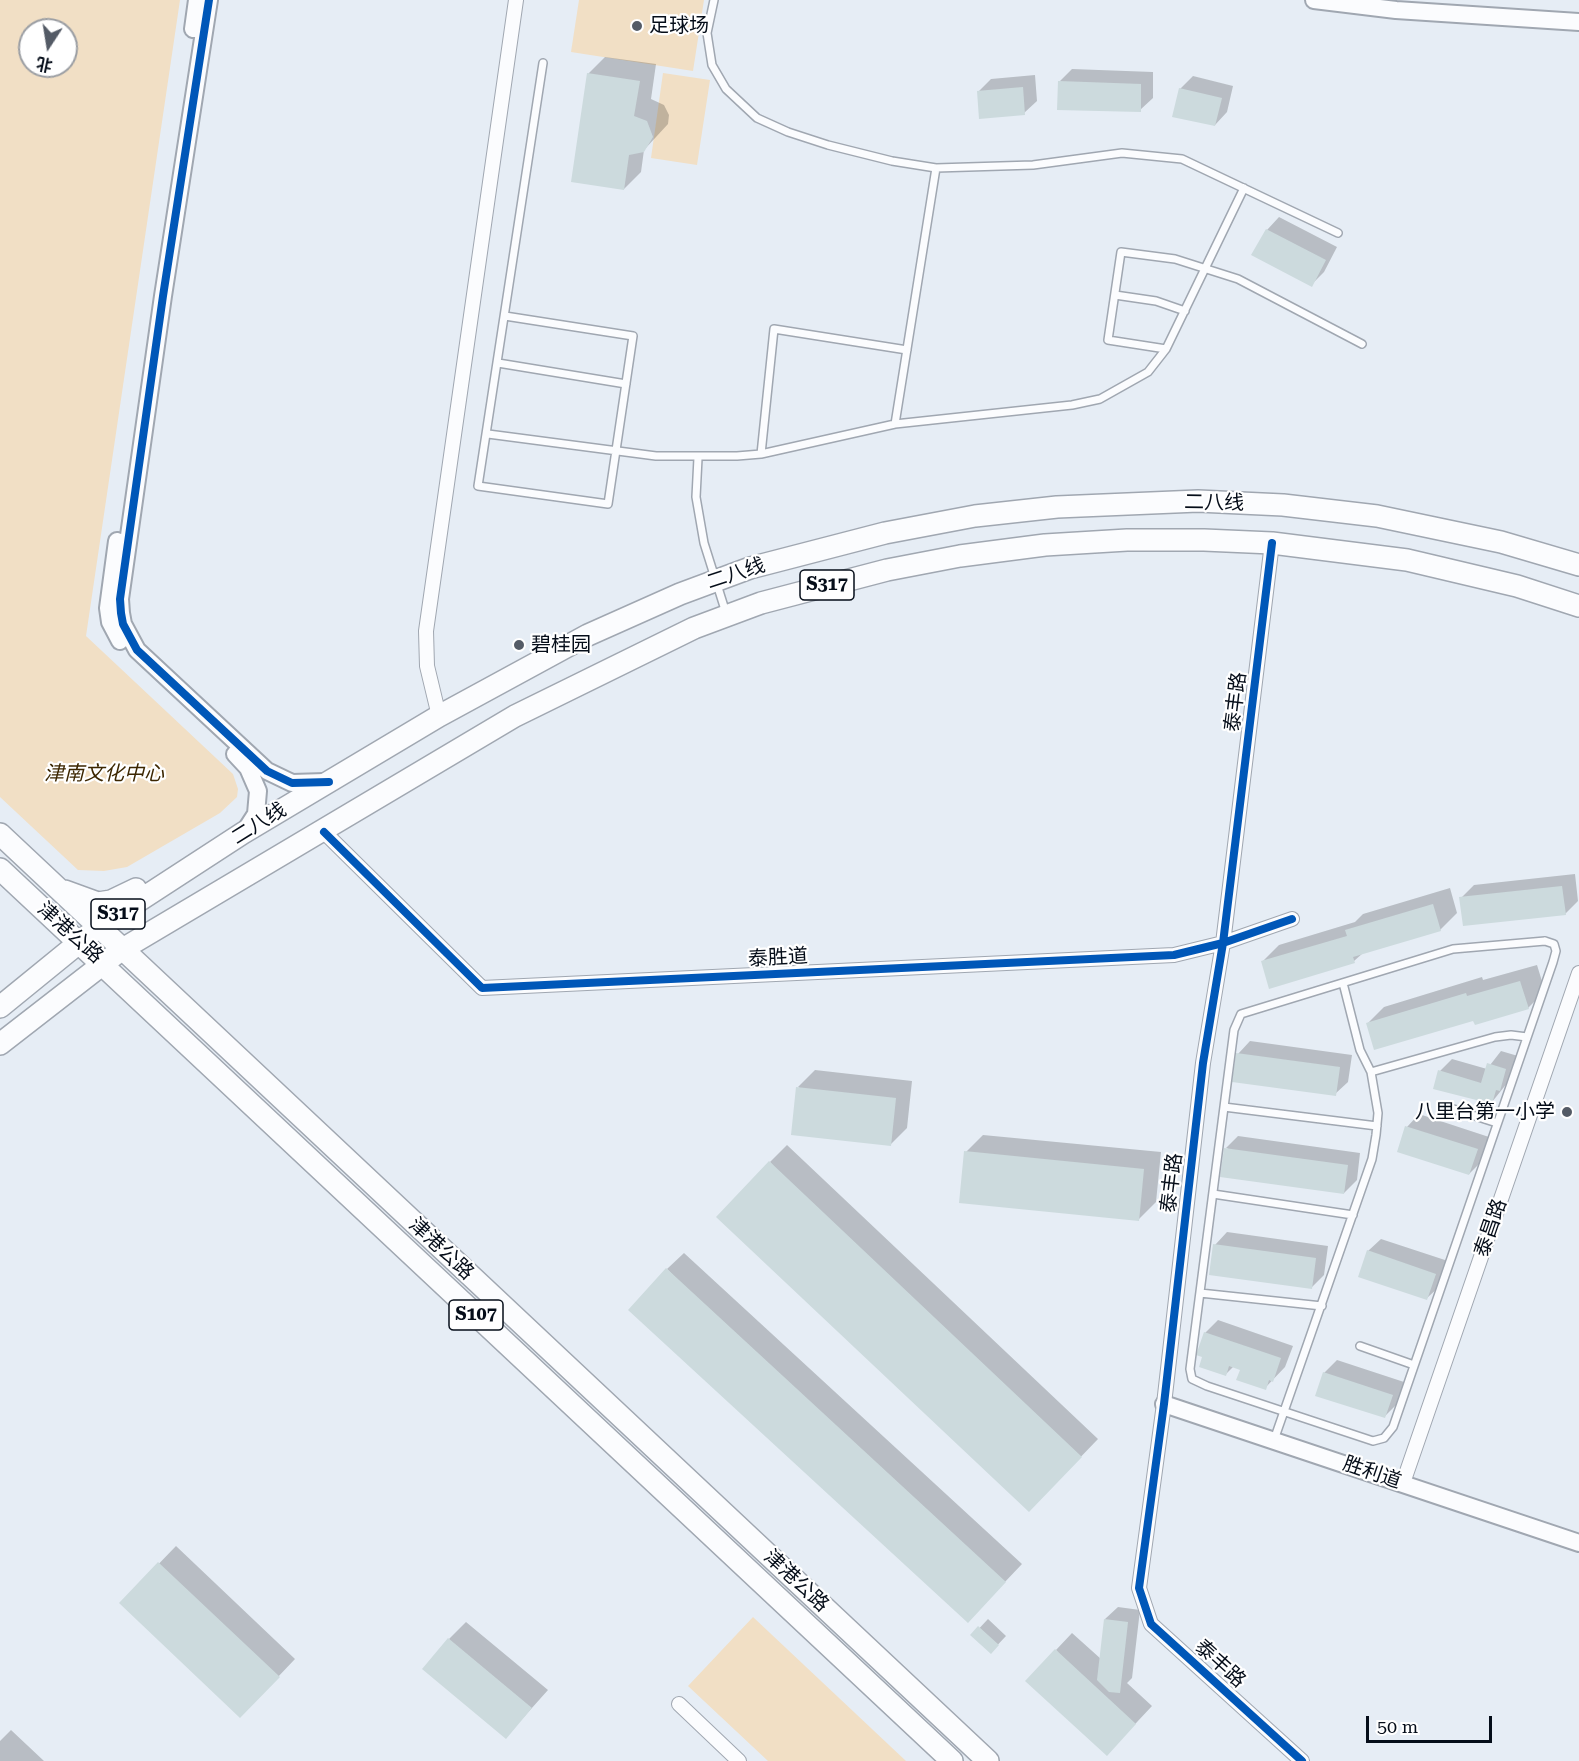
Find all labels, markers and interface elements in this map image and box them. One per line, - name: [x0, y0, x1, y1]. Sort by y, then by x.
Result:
- place label: 足球场: [649, 14, 709, 38]
- north arrow: [18, 18, 78, 78]
- marker: 足球场: [630, 19, 644, 33]
- text: 北: [35, 53, 54, 75]
- street label: 二八线: [1184, 490, 1244, 516]
- street label: 二八线: [704, 553, 768, 595]
- road number: S317: [800, 570, 854, 600]
- place label: 碧桂园: [531, 633, 591, 657]
- marker: 碧桂园: [512, 638, 526, 652]
- street label: 泰丰路: [1220, 671, 1252, 733]
- park label: 津南文化中心: [44, 762, 164, 786]
- street label: 二八线: [227, 798, 291, 850]
- street label: 津港公路: [32, 897, 108, 969]
- road number: S317: [91, 899, 145, 929]
- street label: 泰胜道: [747, 944, 809, 972]
- place label: 八里台第一小学: [1415, 1100, 1555, 1124]
- marker: 八里台第一小学: [1560, 1105, 1574, 1119]
- street label: 泰丰路: [1156, 1152, 1188, 1214]
- street label: 泰昌路: [1470, 1196, 1512, 1260]
- street label: 津港公路: [404, 1213, 478, 1285]
- road number: S107: [449, 1300, 503, 1330]
- street label: 胜利道: [1340, 1452, 1404, 1494]
- street label: 津港公路: [759, 1545, 833, 1617]
- street label: 泰丰路: [1190, 1635, 1250, 1693]
- scale bar: [1369, 1704, 1495, 1742]
- text: 50 m: [1377, 1716, 1418, 1737]

